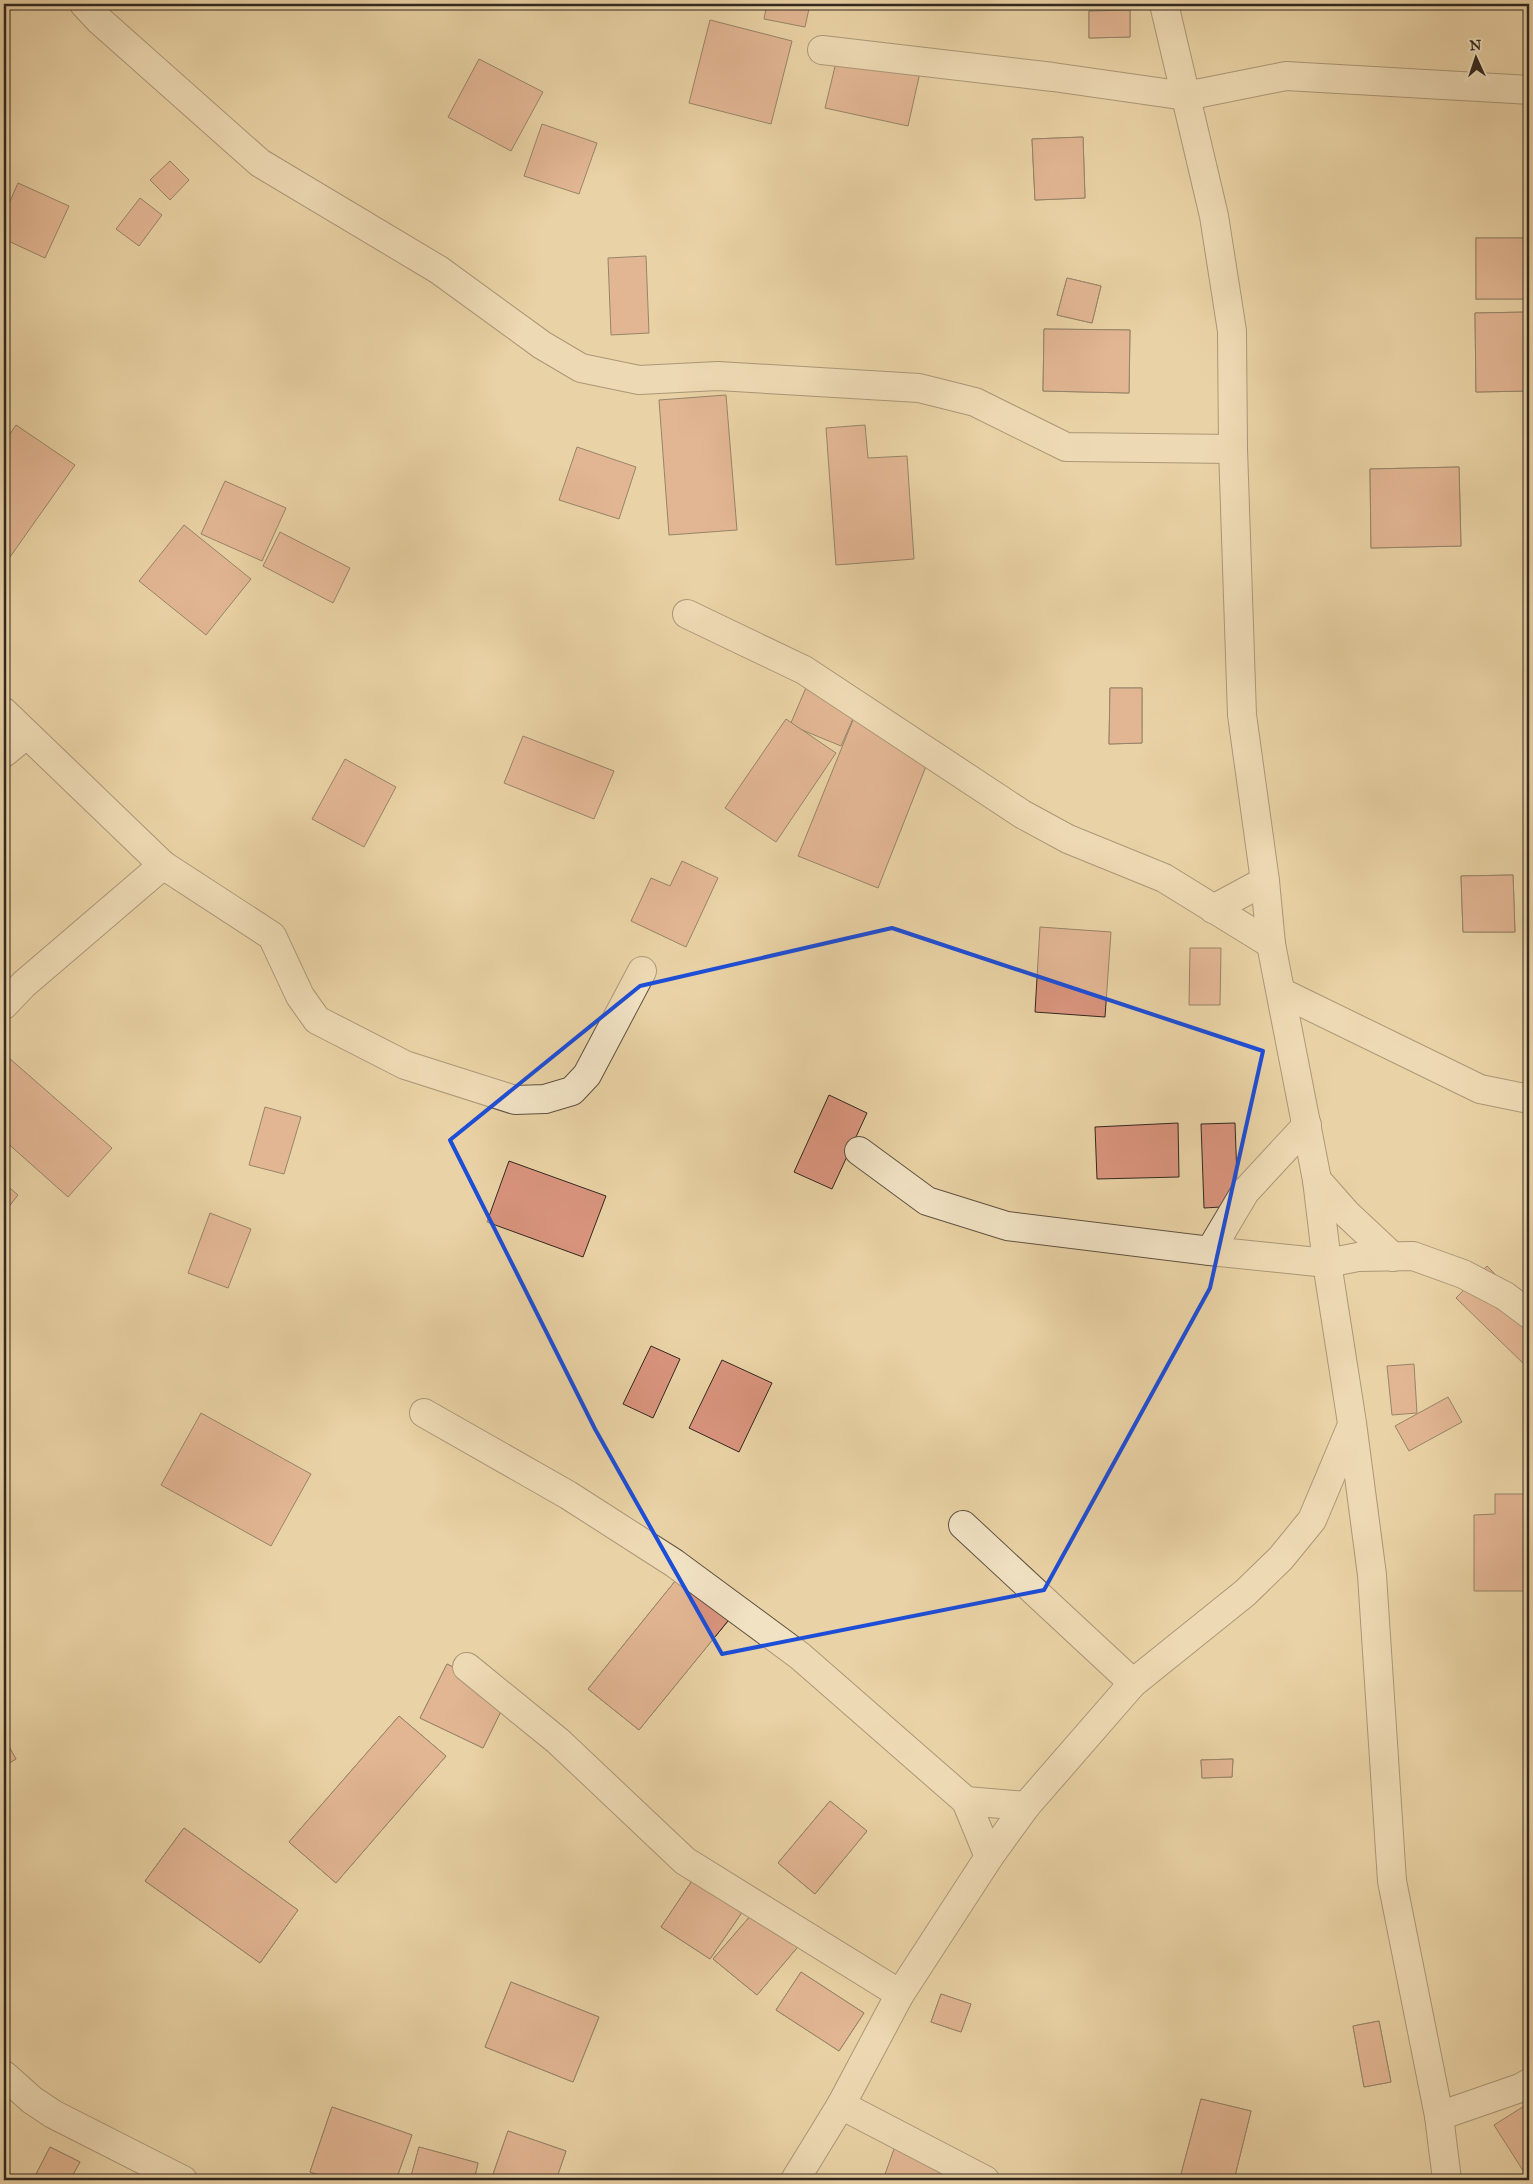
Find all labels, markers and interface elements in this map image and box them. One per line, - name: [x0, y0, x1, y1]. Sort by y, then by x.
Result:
- north arrow: [1450, 32, 1500, 82]
- text: N: [1469, 37, 1482, 54]

